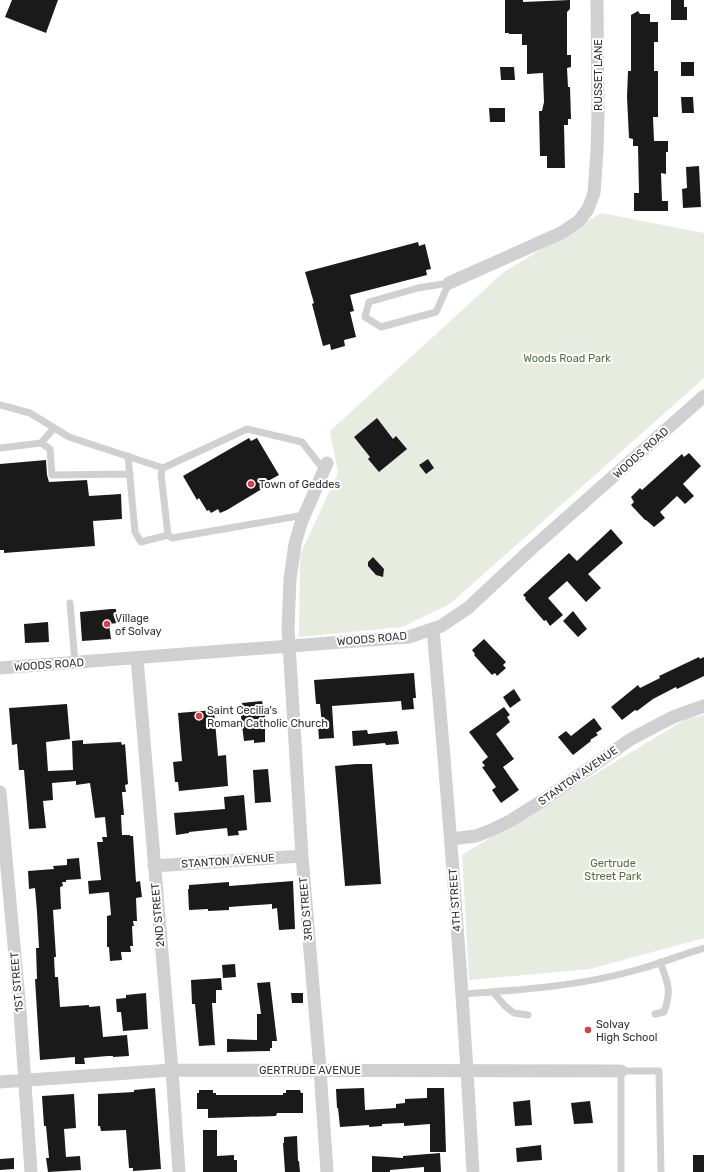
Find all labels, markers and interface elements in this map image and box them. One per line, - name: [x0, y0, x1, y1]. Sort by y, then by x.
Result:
- street label: RUSSET LANE: [592, 39, 605, 111]
- park label: Woods Road Park: [523, 352, 611, 365]
- street label: WOODS ROAD: [611, 425, 671, 481]
- place label: Town of Geddes: [259, 478, 340, 491]
- marker: Town of Geddes: [246, 479, 256, 489]
- place label: Village of Solvay: [115, 612, 162, 638]
- marker: Village of Solvay: [102, 619, 112, 629]
- street label: WOODS ROAD: [336, 629, 408, 649]
- street label: WOODS ROAD: [14, 656, 84, 674]
- place label: Saint Cecilia's Roman Catholic Church: [207, 704, 328, 730]
- marker: Saint Cecilia's Roman Catholic Church: [194, 711, 204, 721]
- street label: STANTON AVENUE: [536, 744, 620, 808]
- street label: STANTON AVENUE: [181, 851, 276, 871]
- park label: Gertrude Street Park: [584, 857, 642, 883]
- street label: 4TH STREET: [446, 867, 464, 932]
- street label: 3RD STREET: [297, 876, 315, 942]
- street label: 2ND STREET: [149, 882, 167, 948]
- street label: 1ST STREET: [8, 951, 26, 1013]
- place label: Solvay High School: [596, 1018, 657, 1044]
- marker: Solvay High School: [583, 1025, 593, 1035]
- street label: GERTRUDE AVENUE: [259, 1064, 361, 1077]

